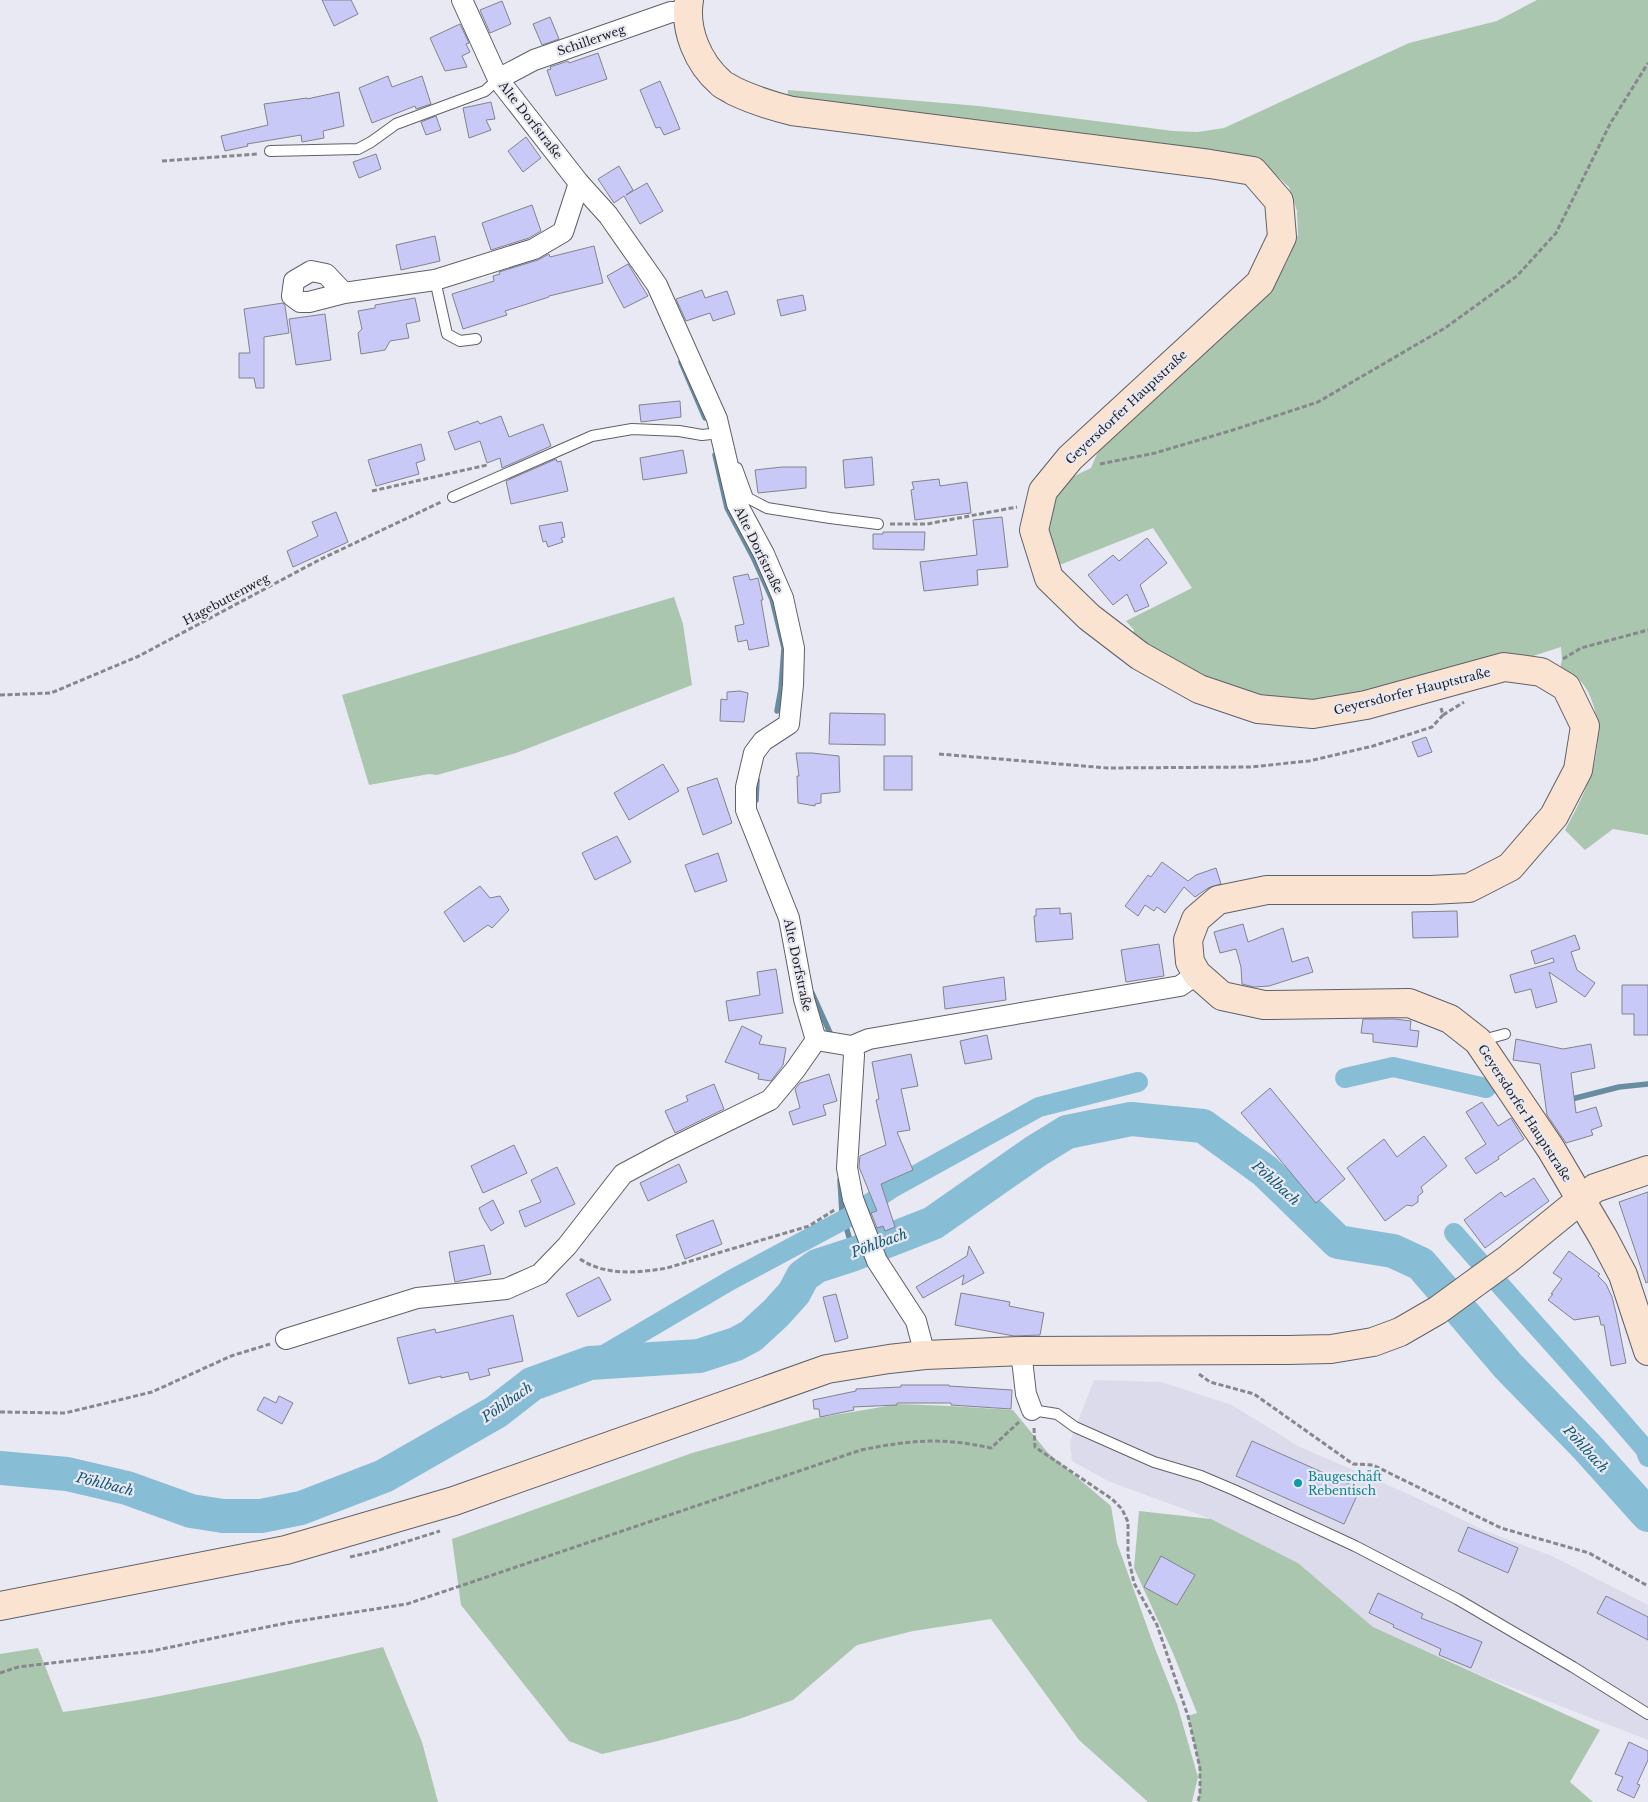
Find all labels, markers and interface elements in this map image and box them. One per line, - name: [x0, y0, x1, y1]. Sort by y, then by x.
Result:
- street label: Schillerweg: [555, 21, 628, 59]
- street label: Alte Dorfstraße: [495, 77, 566, 162]
- street label: Geyersdorfer Hauptstraße: [1062, 347, 1190, 467]
- street label: Alte Dorfstraße: [731, 503, 787, 596]
- street label: Hagebuttenweg: [180, 570, 272, 628]
- street label: Geyersdorfer Hauptstraße: [1332, 664, 1492, 718]
- street label: Alte Dorfstraße: [781, 916, 815, 1013]
- street label: Geyersdorfer Hauptstraße: [1475, 1042, 1575, 1185]
- water label: Pöhlbach: [1248, 1156, 1304, 1209]
- water label: Pöhlbach: [848, 1225, 910, 1262]
- water label: Pöhlbach: [477, 1378, 536, 1427]
- water label: Pöhlbach: [1559, 1421, 1613, 1477]
- water label: Pöhlbach: [73, 1468, 136, 1500]
- place label: Baugeschäft Rebentisch: [1308, 1469, 1383, 1498]
- marker: Baugeschäft Rebentisch: [1292, 1477, 1304, 1489]

